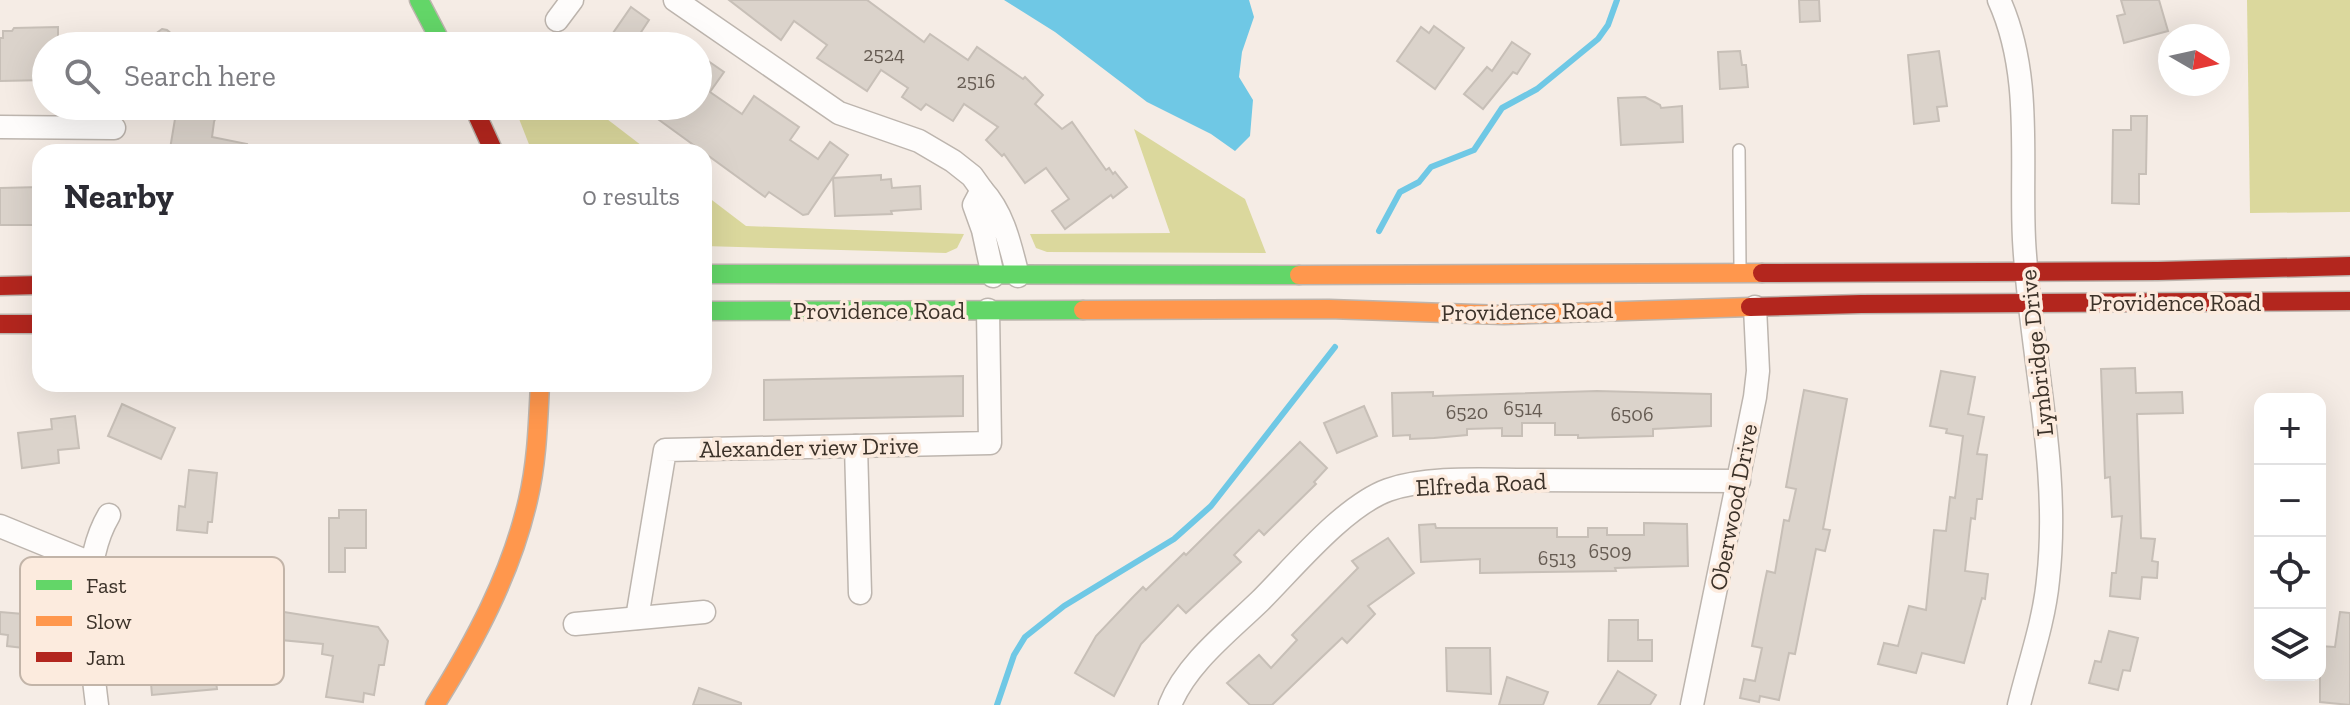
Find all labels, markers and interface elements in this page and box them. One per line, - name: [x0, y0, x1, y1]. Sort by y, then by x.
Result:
- north arrow: [2158, 24, 2230, 96]
- search box: [32, 32, 712, 120]
- house number: 2524: [863, 42, 905, 66]
- icon: search: [60, 54, 104, 98]
- text: Search here: [124, 58, 276, 94]
- house number: 2516: [957, 69, 995, 93]
- text: Nearby: [64, 176, 174, 217]
- text: 0 results: [582, 180, 680, 212]
- street label: Lynbridge Drive: [2013, 268, 2059, 438]
- street label: Providence Road: [2089, 288, 2261, 317]
- street label: Providence Road: [1441, 295, 1613, 327]
- street label: Providence Road: [793, 296, 965, 325]
- map controls: [2254, 393, 2326, 681]
- button: +: [2254, 393, 2326, 465]
- house number: 6514: [1503, 396, 1543, 420]
- house number: 6520: [1446, 400, 1488, 424]
- house number: 6506: [1611, 402, 1654, 426]
- street label: Oberwood Drive: [1703, 421, 1763, 593]
- street label: Alexander view Drive: [699, 431, 919, 463]
- button: −: [2254, 465, 2326, 537]
- street label: Elfreda Road: [1415, 466, 1547, 502]
- button: locate: [2254, 537, 2326, 609]
- house number: 6509: [1589, 539, 1632, 563]
- house number: 6513: [1538, 546, 1576, 570]
- legend: [20, 557, 284, 685]
- text: Fast: [86, 572, 127, 599]
- text: Slow: [86, 608, 132, 635]
- button: layers: [2254, 609, 2326, 681]
- text: Jam: [86, 644, 125, 671]

